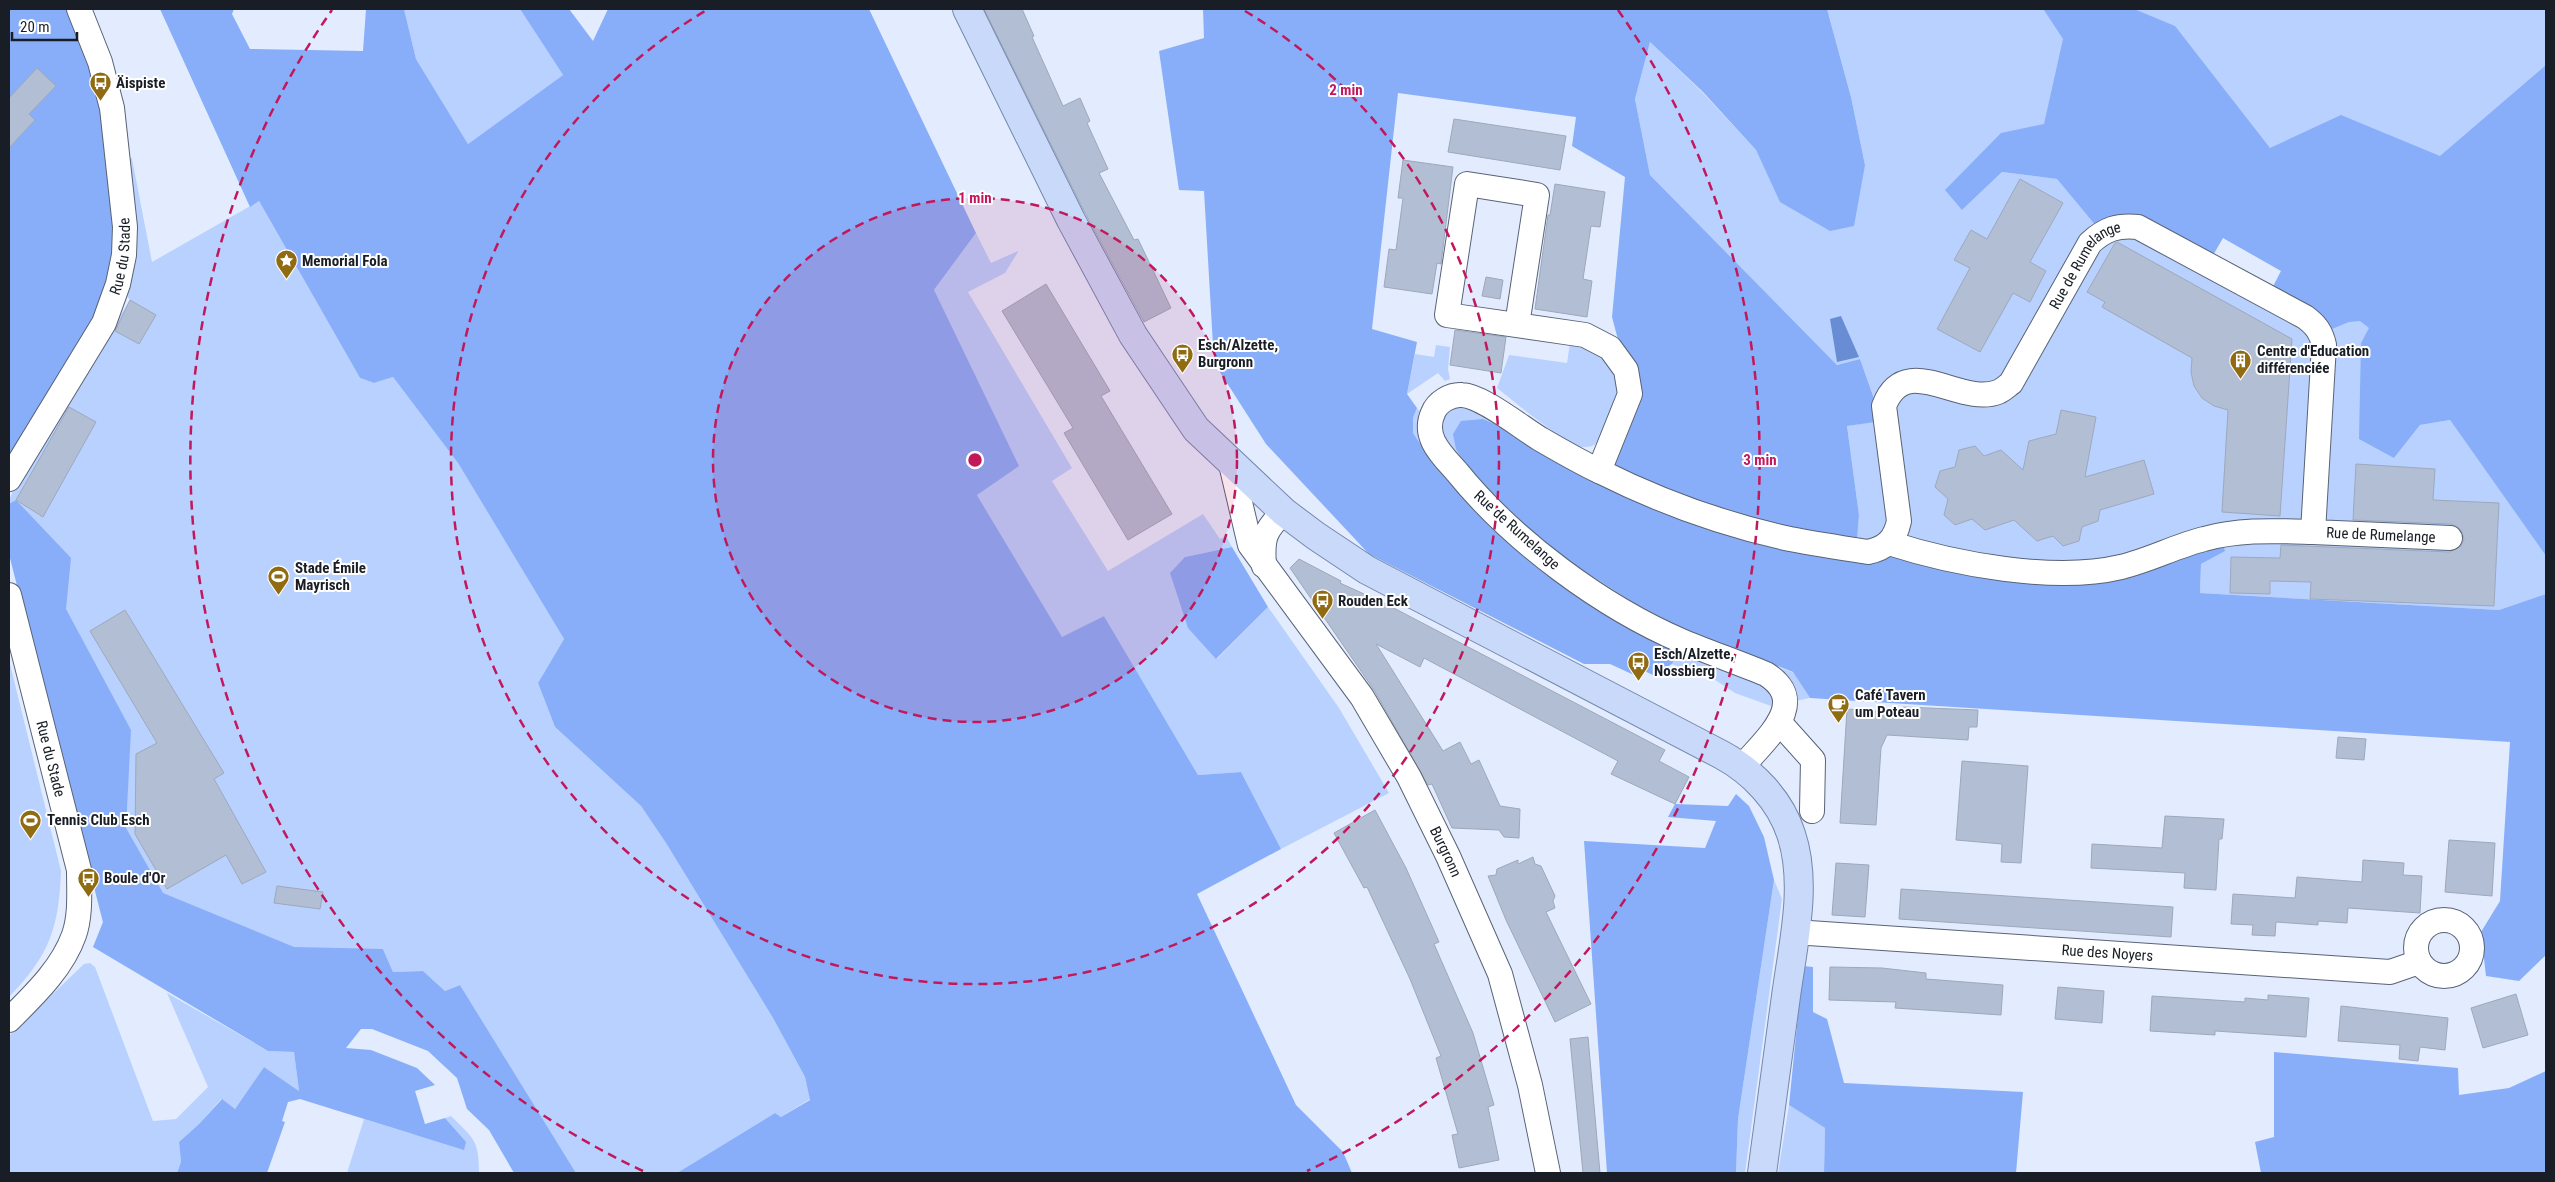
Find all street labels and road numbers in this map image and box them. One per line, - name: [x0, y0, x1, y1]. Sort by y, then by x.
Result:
- street label: Rue du Stade: [106, 217, 134, 297]
- street label: Rue de Rumelange: [2046, 218, 2122, 312]
- street label: Rue de Rumelange: [1470, 487, 1564, 573]
- street label: Rue de Rumelange: [2326, 524, 2436, 546]
- street label: Rue du Stade: [32, 719, 69, 799]
- street label: Burgronn: [1426, 824, 1465, 880]
- street label: Rue des Noyers: [2061, 941, 2154, 965]

